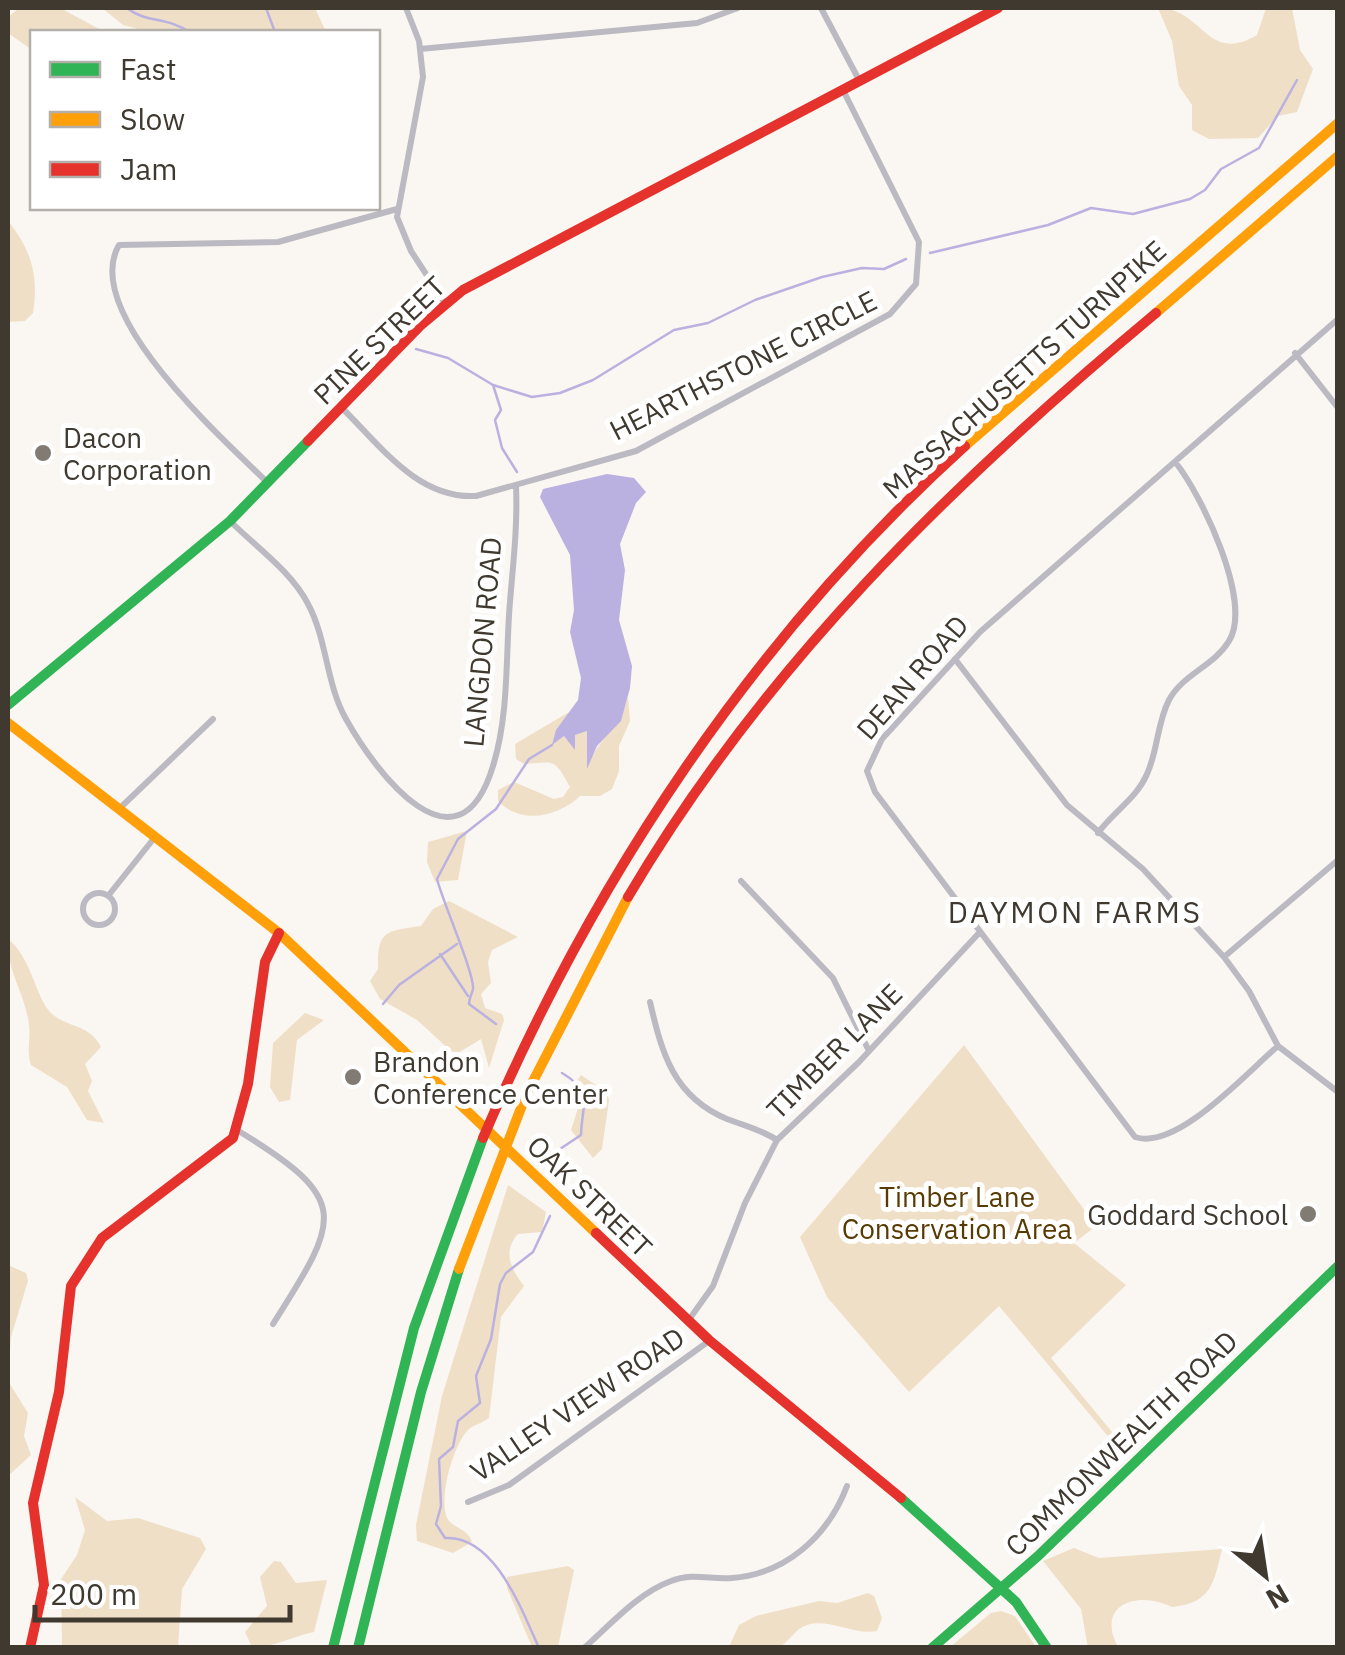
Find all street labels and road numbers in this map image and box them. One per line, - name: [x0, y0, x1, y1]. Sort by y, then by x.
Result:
- street label: MASSACHUSETTS TURNPIKE: [874, 232, 1174, 506]
- street label: PINE STREET: [305, 268, 453, 412]
- street label: HEARTHSTONE CIRCLE: [603, 282, 883, 448]
- street label: LANGDON ROAD: [454, 536, 510, 748]
- street label: DEAN ROAD: [848, 607, 976, 747]
- street label: TIMBER LANE: [758, 975, 910, 1127]
- street label: OAK STREET: [520, 1127, 660, 1265]
- street label: VALLEY VIEW ROAD: [463, 1319, 691, 1489]
- street label: COMMONWEALTH ROAD: [997, 1322, 1245, 1564]

